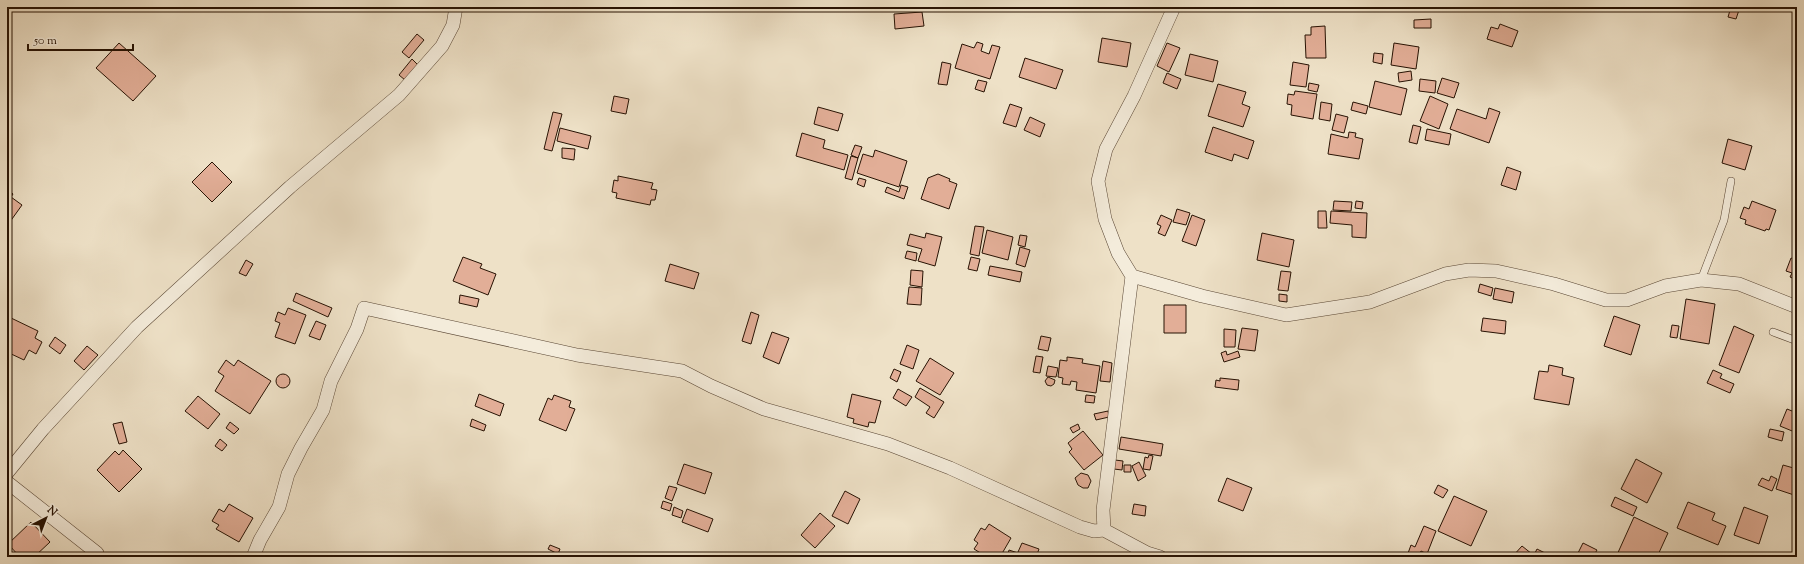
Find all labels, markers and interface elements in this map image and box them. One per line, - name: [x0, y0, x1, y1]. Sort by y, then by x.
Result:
- scale bar: [28, 26, 133, 52]
- text: 50 m: [33, 32, 57, 50]
- north arrow: [26, 498, 66, 538]
- text: N: [43, 502, 61, 520]

